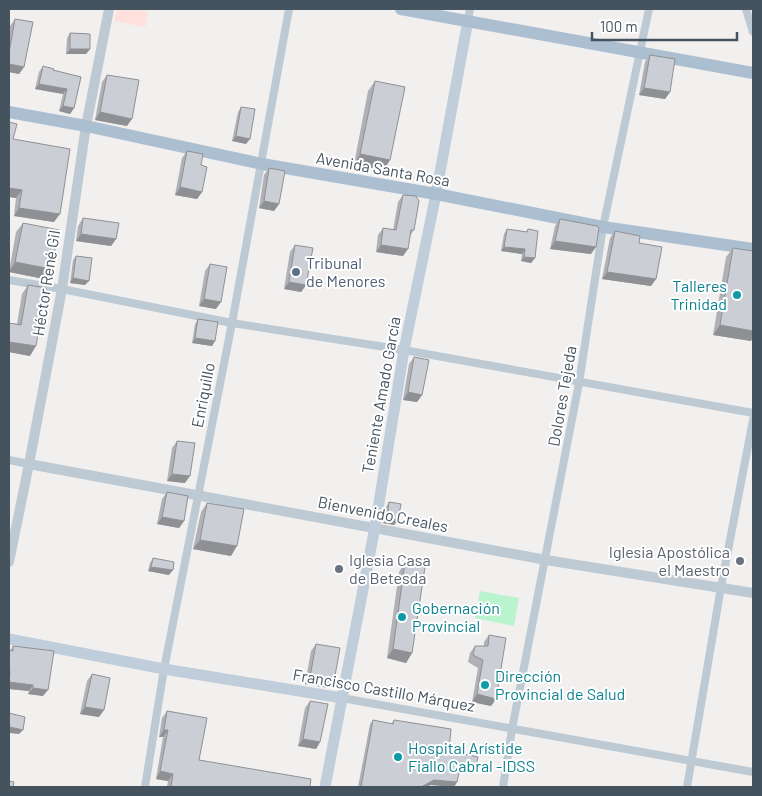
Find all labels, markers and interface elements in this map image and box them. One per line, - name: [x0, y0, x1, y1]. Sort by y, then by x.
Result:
- scale bar: [592, 10, 737, 42]
- text: 100 m: [600, 17, 638, 35]
- street label: Avenida Santa Rosa: [315, 147, 452, 190]
- street label: Héctor René Gil: [28, 229, 63, 337]
- place label: Tribunal de Menores: [306, 253, 386, 290]
- marker: Tribunal de Menores: [290, 266, 302, 278]
- place label: Talleres Trinidad: [670, 276, 727, 313]
- marker: Talleres Trinidad: [731, 289, 743, 301]
- street label: Teniente Amado García: [357, 315, 404, 475]
- street label: Dolores Tejeda: [543, 344, 580, 448]
- street label: Enriquillo: [187, 361, 218, 429]
- street label: Bienvenido Creales: [316, 492, 450, 535]
- place label: Iglesia Apostólica el Maestro: [609, 542, 730, 579]
- place label: Iglesia Casa de Betesda: [349, 550, 431, 587]
- marker: Iglesia Apostólica el Maestro: [734, 555, 746, 567]
- marker: Iglesia Casa de Betesda: [333, 563, 345, 575]
- place label: Gobernación Provincial: [412, 598, 500, 635]
- marker: Gobernación Provincial: [396, 611, 408, 623]
- street label: Francisco Castillo Márquez: [292, 664, 477, 715]
- place label: Dirección Provincial de Salud: [495, 666, 625, 703]
- marker: Dirección Provincial de Salud: [479, 679, 491, 691]
- place label: Hospital Arístide Fiallo Cabral -IDSS: [408, 738, 535, 775]
- marker: Hospital Arístide Fiallo Cabral -IDSS: [392, 751, 404, 763]

